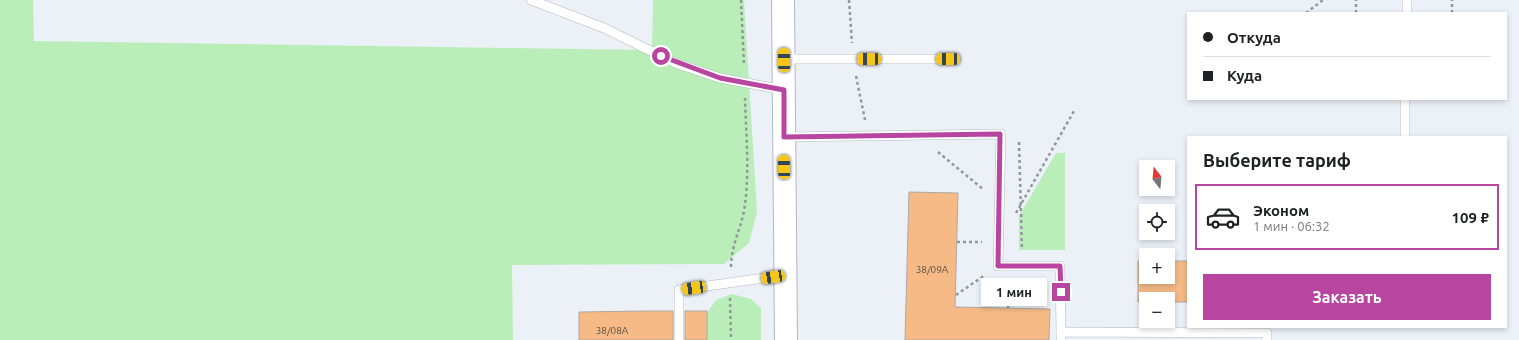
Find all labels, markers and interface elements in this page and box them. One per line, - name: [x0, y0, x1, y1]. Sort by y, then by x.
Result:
- text: Откуда: [1227, 29, 1281, 46]
- route start: [652, 47, 670, 65]
- car: [778, 48, 790, 72]
- car: [857, 53, 881, 65]
- car: [936, 53, 960, 65]
- text: Куда: [1227, 67, 1262, 84]
- text: Выберите тариф: [1203, 150, 1351, 170]
- car: [778, 155, 790, 179]
- north arrow: [1139, 160, 1175, 196]
- map controls: [1139, 160, 1175, 328]
- icon: car: [1205, 199, 1241, 235]
- text: Эконом: [1253, 202, 1309, 219]
- button: locate: [1139, 204, 1175, 240]
- text: 109 ₽: [1452, 209, 1489, 226]
- text: 1 мин · 06:32: [1253, 219, 1330, 233]
- button: +: [1139, 248, 1175, 284]
- house number: 38/09А: [916, 264, 949, 275]
- car: [760, 269, 786, 285]
- button: Заказать: [1203, 274, 1491, 320]
- callout: 1 мин: [981, 278, 1047, 306]
- car: [681, 280, 707, 296]
- route end: [1052, 283, 1070, 301]
- text: 1 мин: [996, 285, 1032, 299]
- button: −: [1139, 292, 1175, 328]
- house number: 38/08А: [596, 325, 629, 336]

